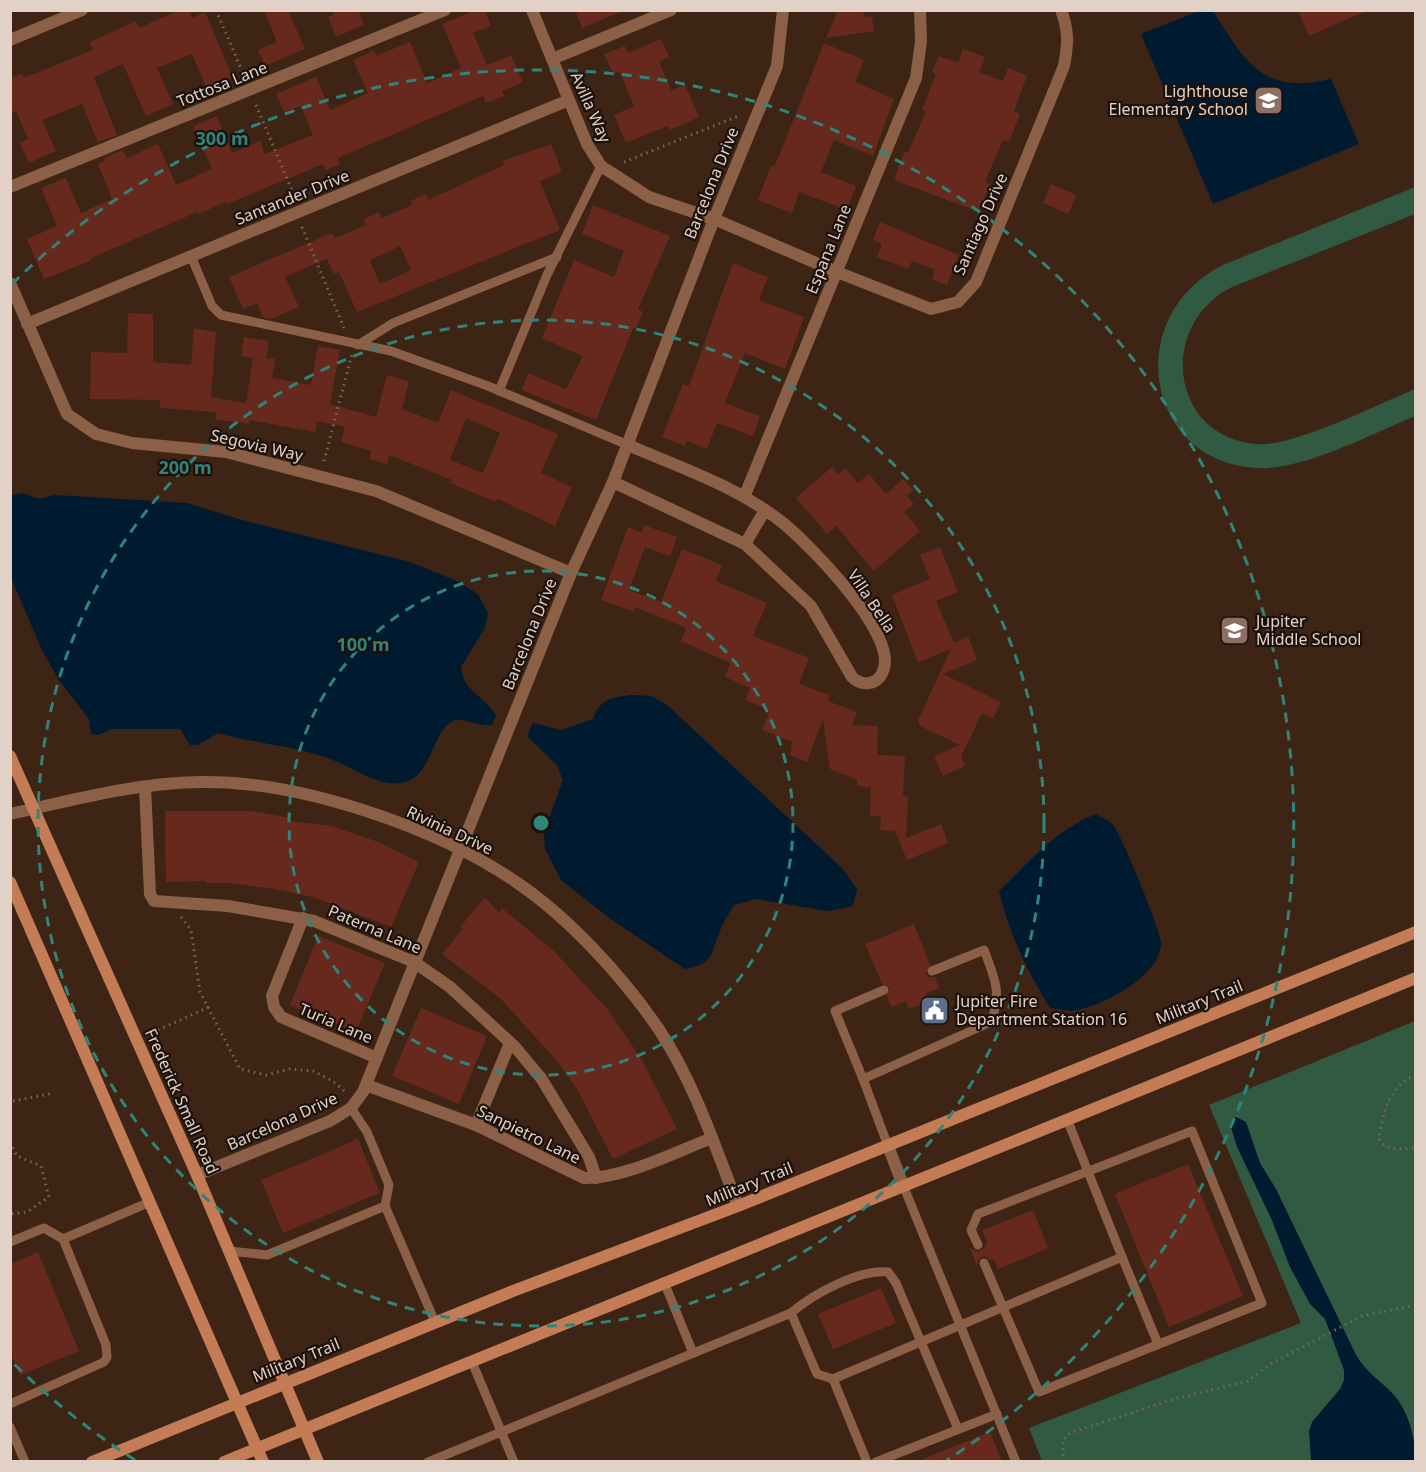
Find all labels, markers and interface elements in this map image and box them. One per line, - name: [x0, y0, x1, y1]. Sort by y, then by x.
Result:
- street label: Tottosa Lane: [173, 56, 271, 112]
- street label: Avilla Way: [566, 68, 617, 147]
- place label: Lighthouse Elementary School: [1109, 80, 1248, 120]
- school or university icon: Lighthouse Elementary School: [1253, 84, 1285, 116]
- street label: Barcelona Drive: [679, 124, 743, 242]
- text: 300 m: [195, 126, 249, 150]
- street label: Santander Drive: [232, 164, 352, 230]
- street label: Santiago Drive: [948, 169, 1012, 279]
- street label: Espana Lane: [800, 201, 856, 297]
- street label: Segovia Way: [209, 424, 306, 466]
- text: 200 m: [158, 455, 212, 479]
- street label: Villa Bella: [843, 565, 901, 637]
- street label: Barcelona Drive: [497, 575, 561, 693]
- place label: Jupiter Middle School: [1254, 610, 1361, 650]
- school or university icon: Jupiter Middle School: [1219, 614, 1251, 646]
- text: 100 m: [336, 632, 390, 656]
- street label: Rivinia Drive: [403, 800, 497, 860]
- centre of rings: [531, 813, 551, 833]
- street label: Paterna Lane: [325, 899, 425, 959]
- street label: Military Trail: [1152, 975, 1246, 1029]
- place label: Jupiter Fire Department Station 16: [954, 990, 1127, 1030]
- public building icon: Jupiter Fire Department Station 16: [919, 994, 951, 1026]
- street label: Turia Lane: [296, 998, 376, 1048]
- street label: Frederick Small Road: [140, 1025, 224, 1177]
- street label: Barcelona Drive: [223, 1087, 341, 1155]
- street label: Sanpietro Lane: [473, 1099, 585, 1169]
- street label: Military Trail: [702, 1157, 796, 1211]
- street label: Military Trail: [249, 1333, 343, 1387]

